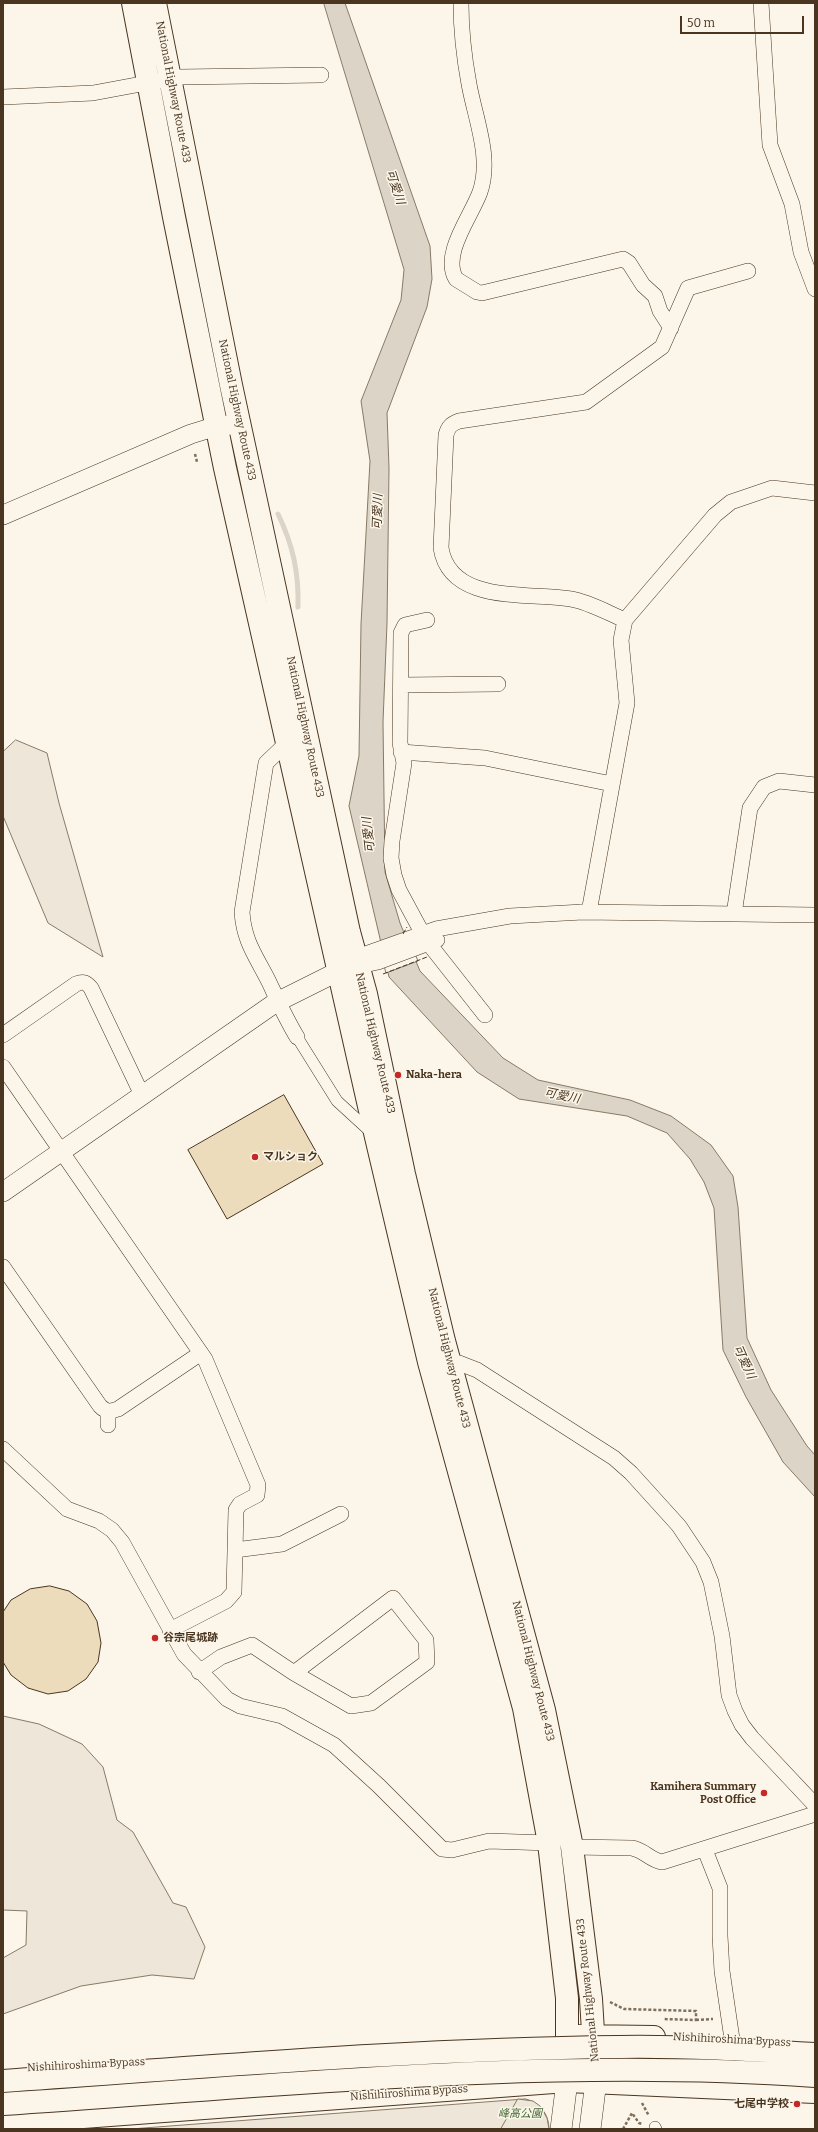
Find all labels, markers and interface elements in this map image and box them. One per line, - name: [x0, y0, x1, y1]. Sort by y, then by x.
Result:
- scale bar: [682, 8, 806, 34]
- text: 50 m: [687, 16, 715, 30]
- street label: National Highway Route 433: [153, 20, 193, 164]
- water label: 可愛川: [383, 168, 407, 206]
- street label: National Highway Route 433: [216, 338, 258, 482]
- water label: 可愛川: [370, 494, 386, 530]
- street label: National Highway Route 433: [284, 655, 326, 799]
- water label: 可愛川: [360, 816, 378, 854]
- street label: National Highway Route 433: [352, 971, 398, 1115]
- place label: Naka-hera: [406, 1068, 462, 1082]
- marker: Naka-hera: [393, 1070, 403, 1080]
- water label: 可愛川: [543, 1085, 581, 1107]
- place label: マルショク: [263, 1150, 318, 1164]
- marker: マルショク: [250, 1152, 260, 1162]
- street label: National Highway Route 433: [425, 1286, 473, 1430]
- water label: 可愛川: [730, 1343, 758, 1381]
- street label: National Highway Route 433: [509, 1599, 557, 1743]
- place label: 谷宗尾城跡: [163, 1631, 218, 1645]
- marker: 谷宗尾城跡: [150, 1633, 160, 1643]
- place label: Kamihera Summary Post Office: [650, 1780, 756, 1806]
- marker: Kamihera Summary Post Office: [759, 1788, 769, 1798]
- street label: National Highway Route 433: [574, 1918, 602, 2062]
- street label: Nishihiroshima Bypass: [673, 2030, 791, 2050]
- street label: Nishihiroshima Bypass: [27, 2055, 145, 2075]
- street label: Nishihiroshima Bypass: [350, 2082, 468, 2104]
- place label: 七尾中学校: [734, 2097, 789, 2111]
- marker: 七尾中学校: [792, 2099, 802, 2109]
- park label: 峰高公園: [498, 2107, 542, 2121]

